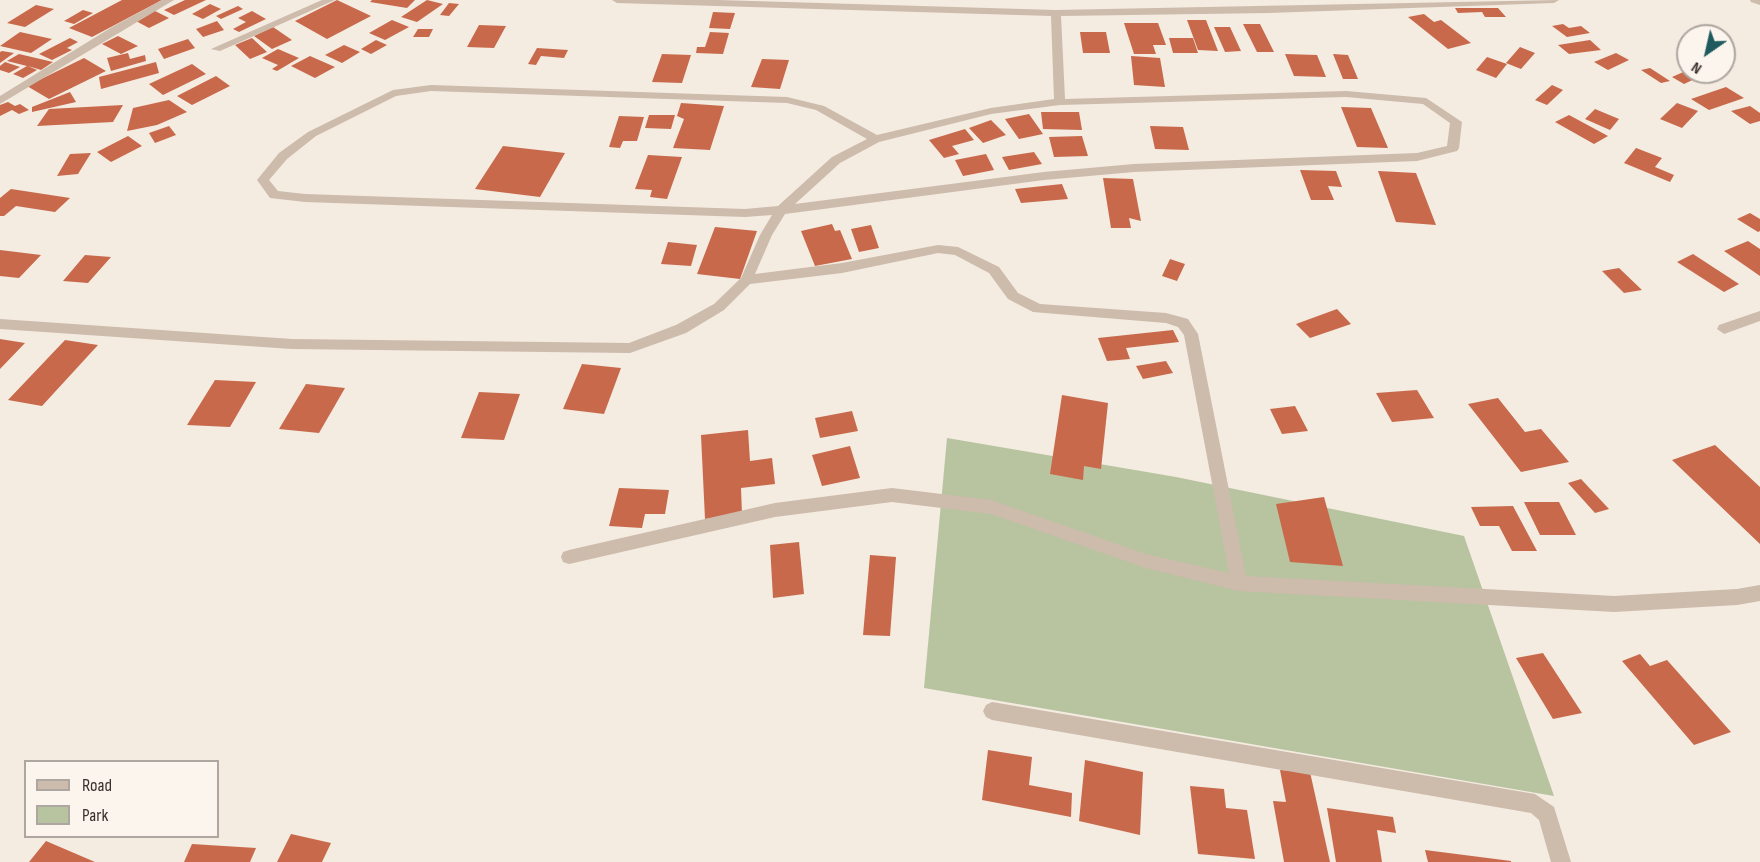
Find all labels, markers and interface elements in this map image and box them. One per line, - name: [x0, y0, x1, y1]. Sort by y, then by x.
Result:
- north arrow: [1676, 24, 1736, 84]
- text: N: [1688, 57, 1706, 78]
- legend: [24, 760, 219, 838]
- text: Road: [82, 775, 112, 796]
- text: Park: [82, 805, 108, 826]

